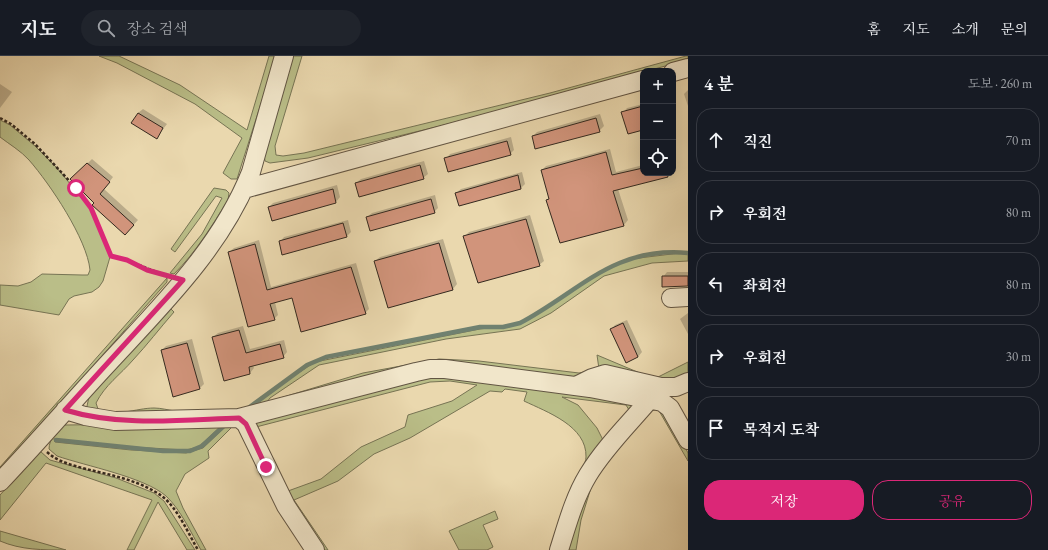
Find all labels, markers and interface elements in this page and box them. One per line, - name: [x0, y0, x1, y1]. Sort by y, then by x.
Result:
- search box: [81, 10, 361, 46]
- text: 지도: [20, 17, 57, 42]
- icon: search: [95, 17, 117, 39]
- text: 장소 검색: [127, 19, 188, 38]
- text: 홈: [867, 20, 881, 38]
- text: 지도: [903, 20, 930, 38]
- text: 소개: [952, 20, 979, 38]
- text: 문의: [1001, 20, 1028, 38]
- map controls: [640, 68, 676, 176]
- button: +: [640, 68, 676, 104]
- text: 4 분: [704, 73, 733, 95]
- text: 도보 · 260 m: [968, 75, 1032, 92]
- button: −: [640, 104, 676, 140]
- icon: ahead: [705, 129, 727, 151]
- text: 직진: [743, 132, 772, 151]
- text: 70 m: [1006, 132, 1031, 149]
- button: locate: [640, 140, 676, 176]
- route start: [67, 179, 85, 197]
- icon: right: [705, 201, 727, 223]
- text: 우회전: [743, 204, 786, 223]
- text: 80 m: [1006, 204, 1031, 221]
- icon: left: [705, 273, 727, 295]
- text: 좌회전: [743, 276, 786, 295]
- text: 80 m: [1006, 276, 1031, 293]
- icon: right: [705, 345, 727, 367]
- text: 우회전: [743, 348, 786, 367]
- text: 30 m: [1006, 348, 1031, 365]
- icon: arrive: [705, 417, 727, 439]
- text: 목적지 도착: [743, 420, 819, 439]
- route end: [257, 458, 275, 476]
- button: 저장: [704, 480, 864, 520]
- button: 공유: [872, 480, 1032, 520]

